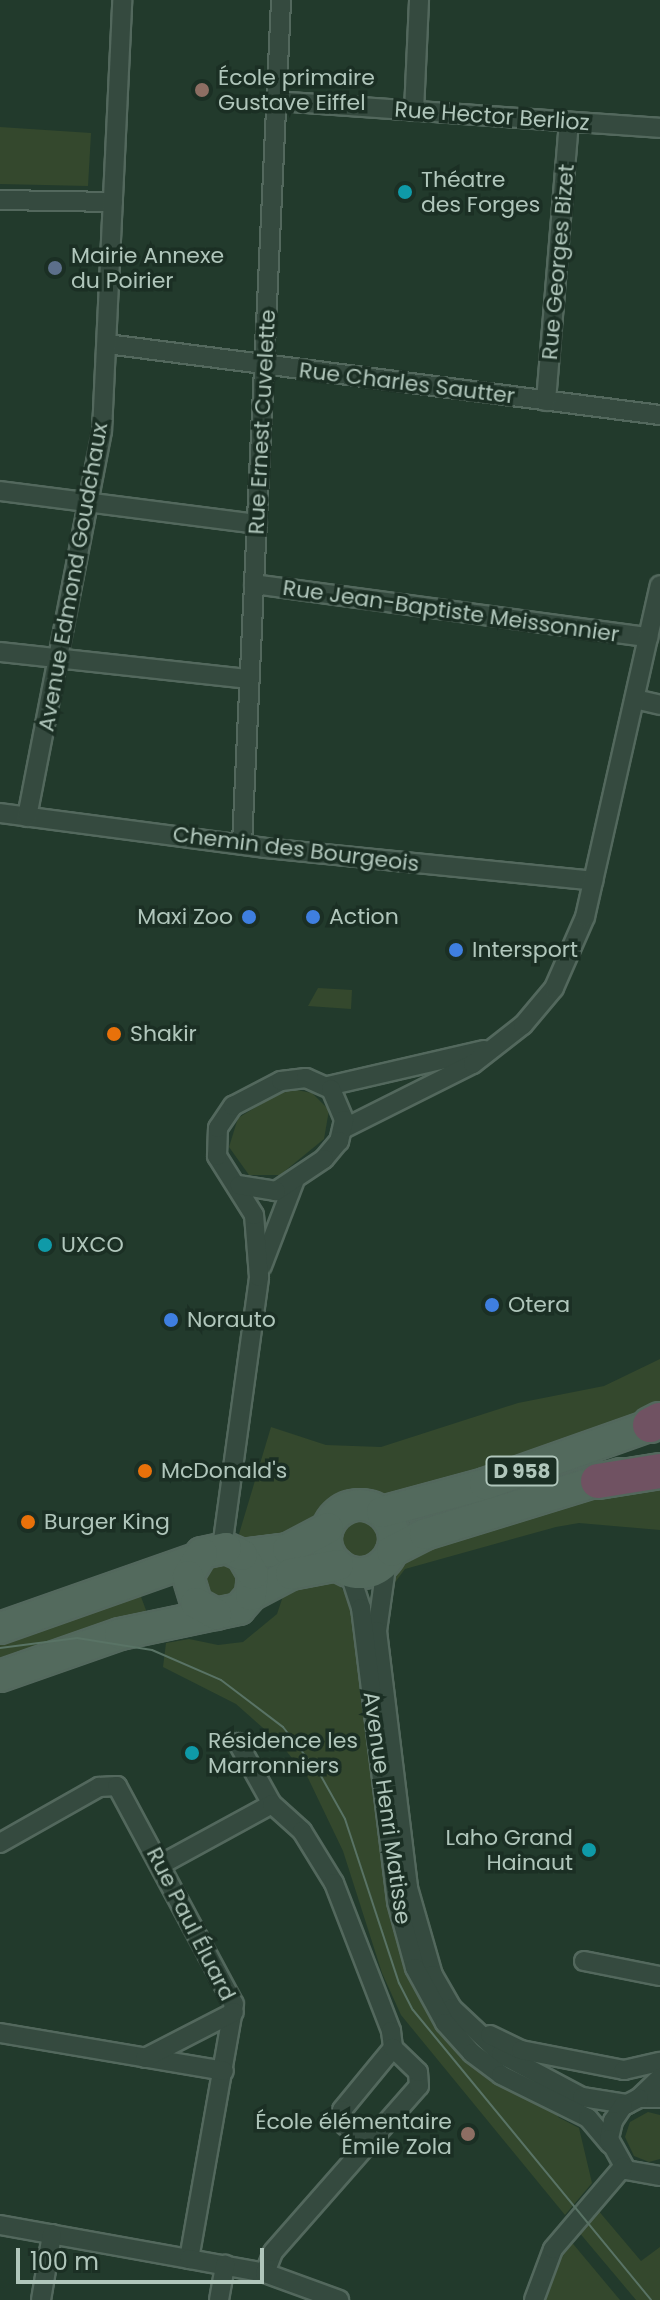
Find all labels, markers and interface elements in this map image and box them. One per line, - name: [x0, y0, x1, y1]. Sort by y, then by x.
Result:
- place label: École primaire Gustave Eiffel: [218, 64, 375, 116]
- marker: École primaire Gustave Eiffel: [193, 81, 211, 99]
- street label: Rue Hector Berlioz: [394, 96, 590, 136]
- street label: Rue Georges Bizet: [536, 163, 580, 361]
- place label: Théatre des Forges: [421, 166, 540, 218]
- marker: Théatre des Forges: [396, 183, 414, 201]
- place label: Mairie Annexe du Poirier: [71, 242, 224, 294]
- marker: Mairie Annexe du Poirier: [46, 259, 64, 277]
- street label: Rue Ernest Cuvelette: [243, 309, 281, 535]
- street label: Rue Charles Sautter: [298, 357, 516, 409]
- street label: Avenue Edmond Goudchaux: [33, 420, 113, 734]
- street label: Rue Jean-Baptiste Meissonnier: [281, 574, 621, 648]
- street label: Chemin des Bourgeois: [171, 821, 421, 877]
- place label: Maxi Zoo: [137, 904, 233, 930]
- place label: Action: [329, 904, 399, 930]
- marker: Maxi Zoo: [240, 908, 258, 926]
- marker: Action: [304, 908, 322, 926]
- place label: Intersport: [472, 937, 578, 963]
- marker: Intersport: [447, 941, 465, 959]
- place label: Shakir: [130, 1021, 197, 1047]
- marker: Shakir: [105, 1025, 123, 1043]
- place label: UXCO: [61, 1232, 124, 1258]
- marker: UXCO: [36, 1236, 54, 1254]
- place label: Otera: [508, 1292, 570, 1318]
- marker: Otera: [483, 1296, 501, 1314]
- place label: Norauto: [187, 1307, 276, 1333]
- marker: Norauto: [162, 1311, 180, 1329]
- road number: D 958: [484, 1455, 560, 1487]
- place label: McDonald's: [161, 1458, 287, 1484]
- marker: McDonald's: [136, 1462, 154, 1480]
- place label: Burger King: [44, 1509, 170, 1535]
- marker: Burger King: [19, 1513, 37, 1531]
- street label: Avenue Henri Matisse: [358, 1690, 416, 1926]
- place label: Résidence les Marronniers: [208, 1727, 358, 1778]
- marker: Résidence les Marronniers: [183, 1744, 201, 1762]
- place label: Laho Grand Hainaut: [445, 1824, 573, 1876]
- marker: Laho Grand Hainaut: [580, 1841, 598, 1859]
- street label: Rue Paul Éluard: [141, 1843, 241, 2005]
- place label: École élémentaire Émile Zola: [255, 2108, 452, 2160]
- marker: École élémentaire Émile Zola: [459, 2125, 477, 2143]
- scale bar: [20, 2232, 268, 2282]
- text: 100 m: [30, 2245, 99, 2278]

